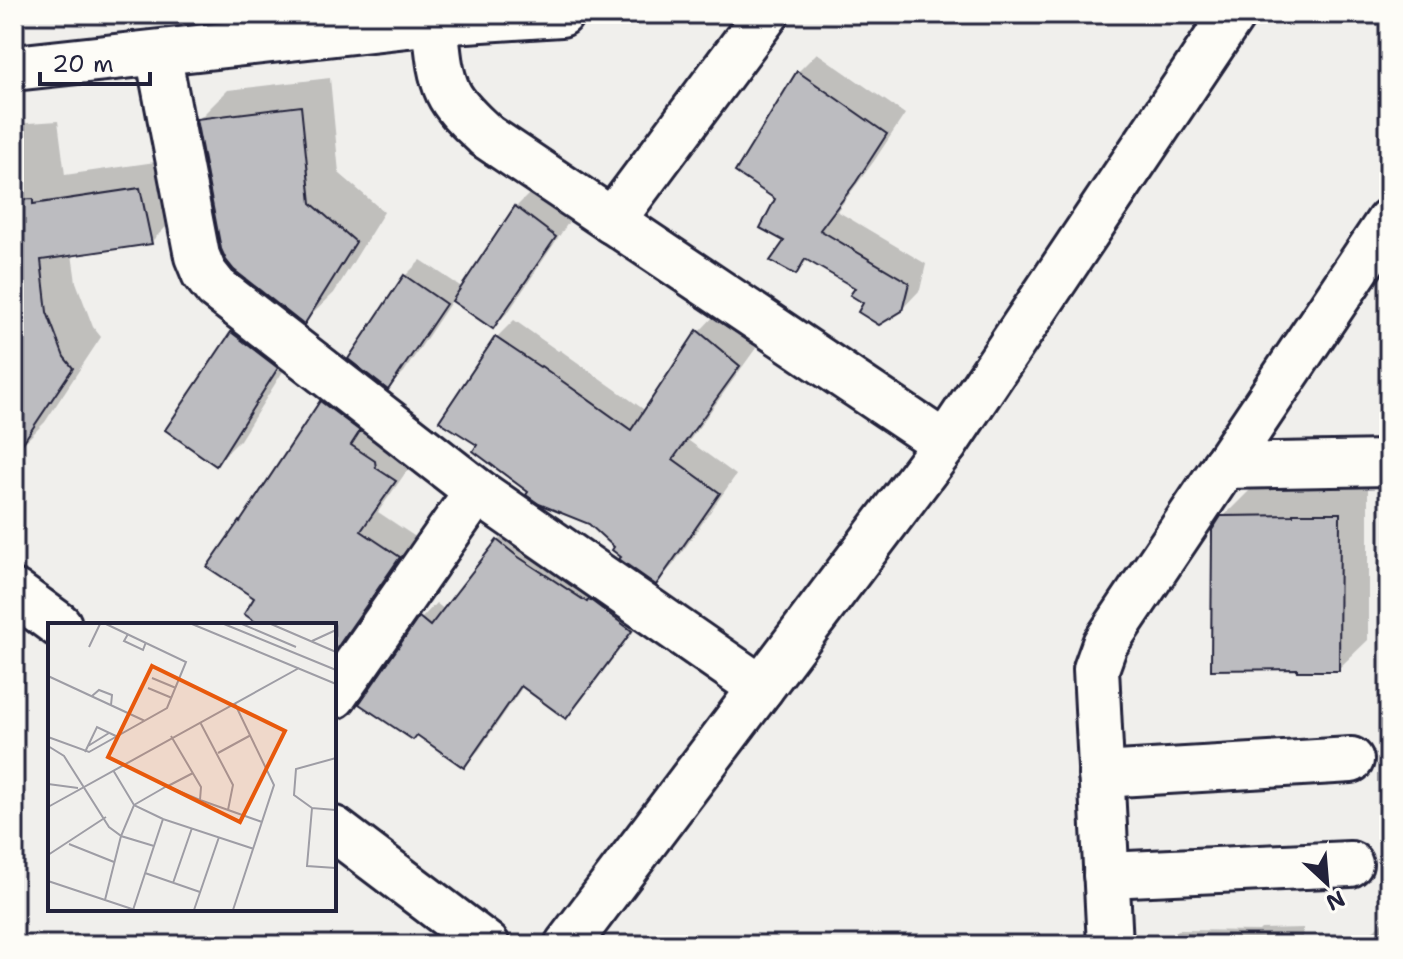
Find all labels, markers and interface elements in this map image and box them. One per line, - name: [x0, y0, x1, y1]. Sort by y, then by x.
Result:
- scale bar: [40, 36, 150, 86]
- text: 20 m: [52, 48, 114, 80]
- inset map: [48, 623, 336, 911]
- north arrow: [1287, 843, 1367, 923]
- text: N: [1321, 884, 1350, 917]

